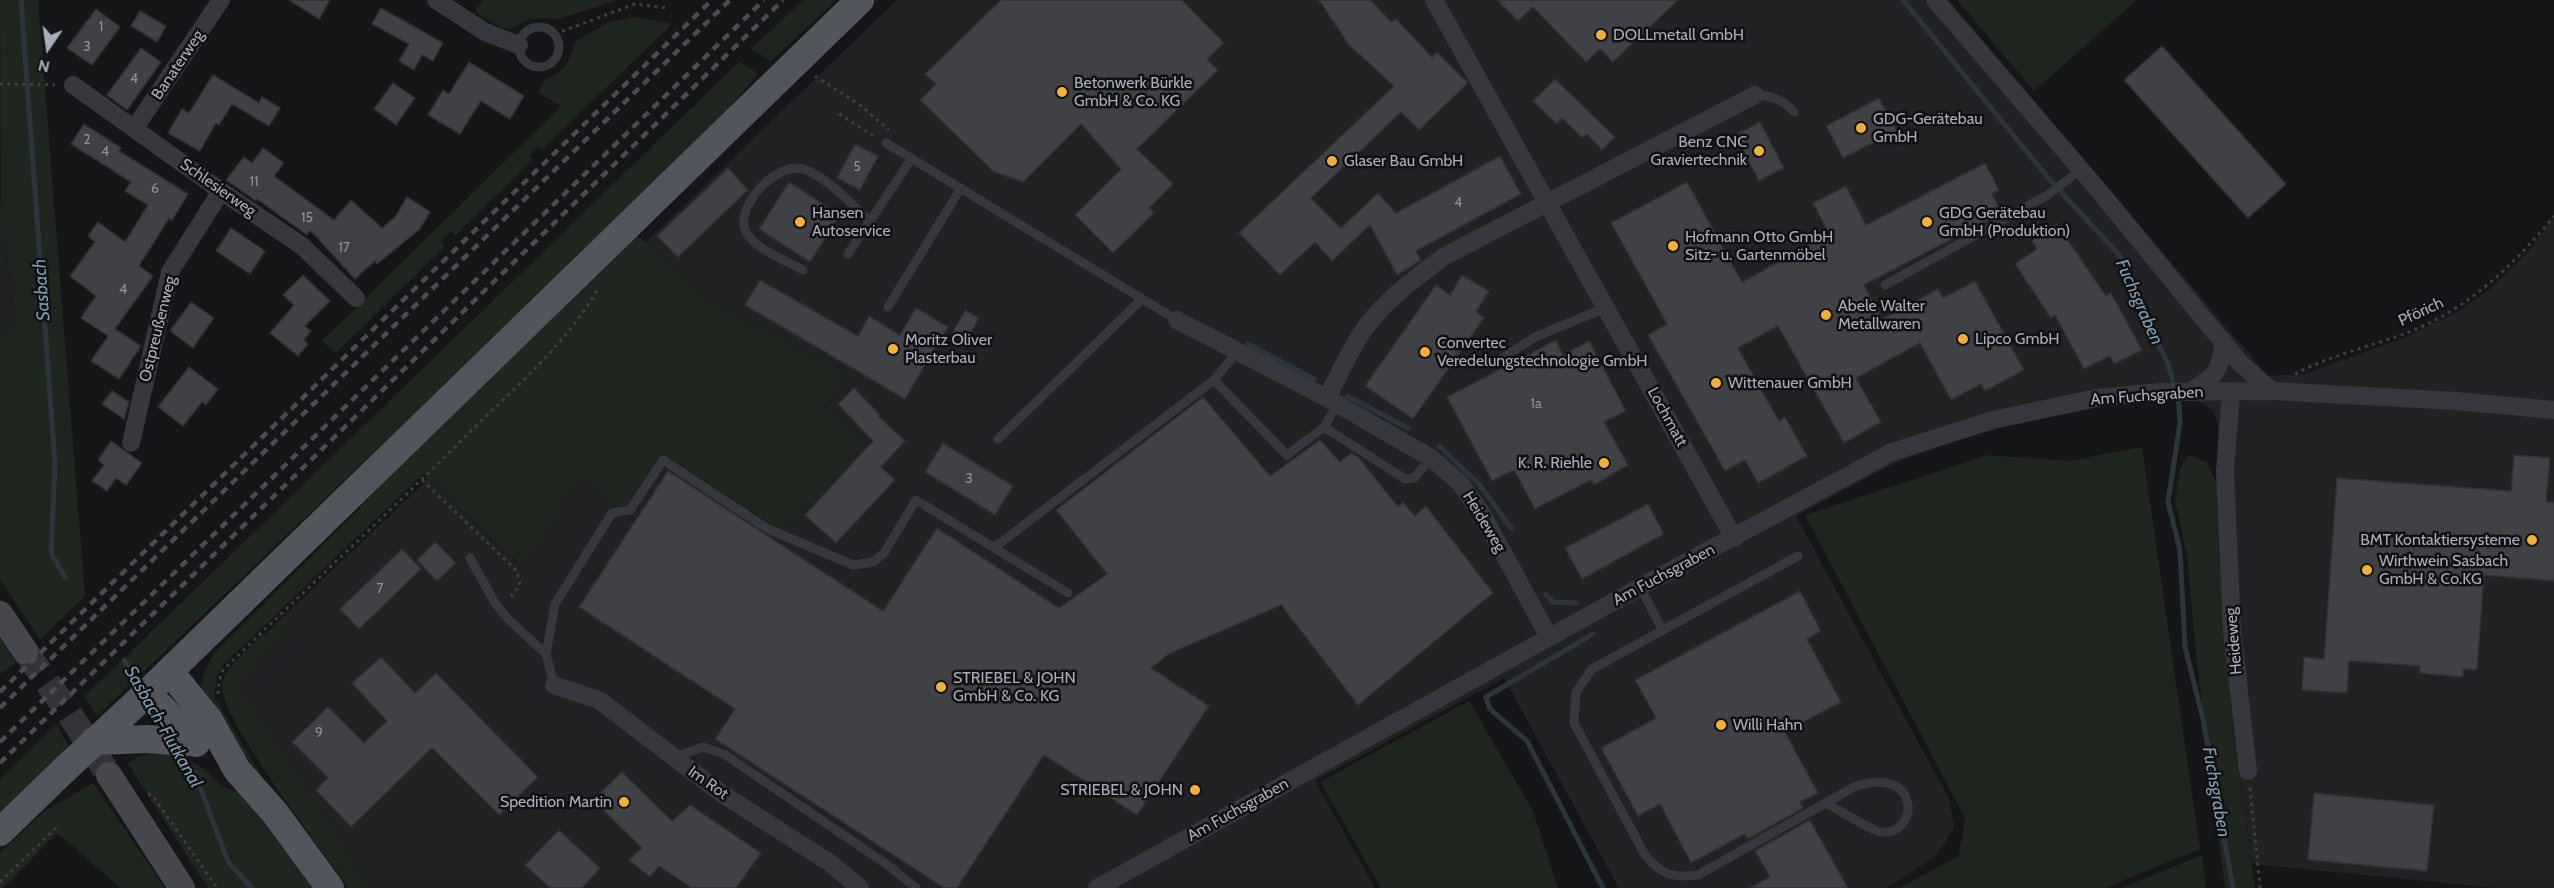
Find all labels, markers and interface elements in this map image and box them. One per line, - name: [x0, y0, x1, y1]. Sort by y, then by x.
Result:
- north arrow: [18, 18, 78, 78]
- house number: 1: [99, 19, 103, 35]
- place label: DOLLmetall GmbH: [1613, 25, 1744, 45]
- street label: Banaterweg: [148, 26, 208, 104]
- marker: DOLLmetall GmbH: [1594, 28, 1608, 42]
- house number: 3: [83, 39, 91, 55]
- text: N: [36, 55, 51, 77]
- house number: 4: [130, 71, 138, 87]
- place label: Betonwerk Bürkle GmbH & Co. KG: [1074, 73, 1192, 111]
- marker: Betonwerk Bürkle GmbH & Co. KG: [1055, 85, 1069, 99]
- place label: GDG-Gerätebau GmbH: [1873, 109, 1983, 147]
- marker: GDG-Gerätebau GmbH: [1854, 121, 1868, 135]
- house number: 2: [83, 132, 91, 148]
- place label: Benz CNC Graviertechnik: [1651, 132, 1747, 170]
- house number: 4: [101, 144, 109, 160]
- marker: Benz CNC Graviertechnik: [1752, 144, 1766, 158]
- place label: Glaser Bau GmbH: [1344, 151, 1463, 171]
- marker: Glaser Bau GmbH: [1325, 154, 1339, 168]
- street label: Schlesierweg: [176, 155, 260, 221]
- house number: 5: [853, 159, 861, 175]
- house number: 11: [249, 174, 259, 190]
- house number: 6: [151, 181, 159, 197]
- house number: 4: [1454, 195, 1462, 211]
- place label: Hansen Autoservice: [812, 203, 891, 241]
- place label: GDG Gerätebau GmbH (Produktion): [1939, 203, 2070, 241]
- house number: 15: [301, 210, 313, 226]
- marker: Hansen Autoservice: [793, 215, 807, 229]
- marker: GDG Gerätebau GmbH (Produktion): [1920, 215, 1934, 229]
- place label: Hofmann Otto GmbH Sitz- u. Gartenmöbel: [1685, 227, 1833, 265]
- marker: Hofmann Otto GmbH Sitz- u. Gartenmöbel: [1666, 239, 1680, 253]
- house number: 17: [338, 240, 350, 256]
- water label: Fuchsgraben: [2111, 256, 2167, 348]
- water label: Sasbach: [29, 258, 55, 322]
- street label: Ostpreußenweg: [136, 274, 180, 384]
- house number: 4: [119, 282, 127, 298]
- street label: Pförich: [2395, 293, 2447, 331]
- place label: Abele Walter Metallwaren: [1838, 296, 1925, 334]
- marker: Abele Walter Metallwaren: [1819, 308, 1833, 322]
- place label: Lipco GmbH: [1975, 329, 2059, 349]
- place label: Moritz Oliver Plasterbau: [905, 330, 992, 368]
- marker: Lipco GmbH: [1956, 332, 1970, 346]
- place label: Convertec Veredelungstechnologie GmbH: [1437, 333, 1648, 371]
- marker: Moritz Oliver Plasterbau: [886, 342, 900, 356]
- marker: Convertec Veredelungstechnologie GmbH: [1418, 345, 1432, 359]
- place label: Wittenauer GmbH: [1728, 373, 1852, 393]
- marker: Wittenauer GmbH: [1709, 376, 1723, 390]
- street label: Am Fuchsgraben: [2090, 382, 2204, 410]
- street label: Lochmatt: [1643, 384, 1691, 450]
- house number: 1a: [1530, 396, 1542, 412]
- place label: K. R. Riehle: [1518, 453, 1592, 473]
- marker: K. R. Riehle: [1597, 456, 1611, 470]
- house number: 3: [965, 471, 973, 487]
- street label: Heideweg: [1458, 488, 1510, 556]
- place label: BMT Kontaktiersysteme: [2360, 530, 2520, 550]
- marker: BMT Kontaktiersysteme: [2525, 533, 2539, 547]
- street label: Am Fuchsgraben: [1610, 540, 1718, 610]
- place label: Wirthwein Sasbach GmbH & Co.KG: [2379, 551, 2508, 589]
- marker: Wirthwein Sasbach GmbH & Co.KG: [2360, 563, 2374, 577]
- house number: 7: [376, 581, 384, 597]
- street label: Heideweg: [2221, 607, 2247, 675]
- water label: Sasbach-Flutkanal: [119, 662, 207, 792]
- place label: STRIEBEL & JOHN GmbH & Co. KG: [953, 668, 1076, 706]
- marker: STRIEBEL & JOHN GmbH & Co. KG: [934, 680, 948, 694]
- place label: Willi Hahn: [1733, 715, 1802, 735]
- marker: Willi Hahn: [1714, 718, 1728, 732]
- house number: 9: [315, 725, 323, 741]
- water label: Fuchsgraben: [2197, 745, 2235, 839]
- street label: Im Rot: [684, 762, 732, 804]
- street label: Am Fuchsgraben: [1184, 774, 1292, 846]
- place label: STRIEBEL & JOHN: [1060, 780, 1183, 800]
- marker: STRIEBEL & JOHN: [1188, 783, 1202, 797]
- place label: Spedition Martin: [500, 792, 612, 812]
- marker: Spedition Martin: [617, 795, 631, 809]

